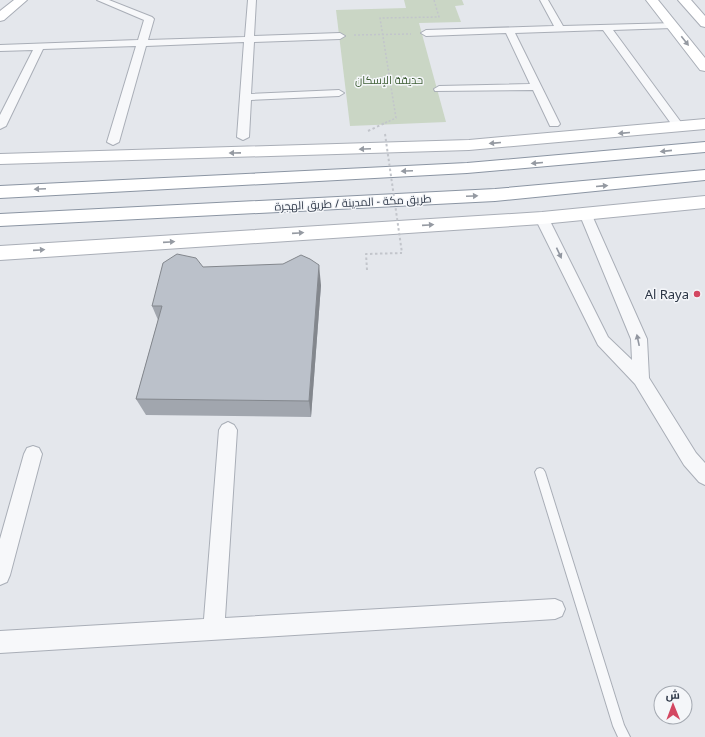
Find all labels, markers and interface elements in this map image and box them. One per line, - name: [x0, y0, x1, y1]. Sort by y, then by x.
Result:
- one-way arrow: [681, 36, 689, 47]
- park label: حديقة الإسكان: [355, 72, 423, 87]
- one-way arrow: [618, 129, 630, 136]
- one-way arrow: [489, 140, 501, 147]
- one-way arrow: [358, 146, 371, 152]
- one-way arrow: [660, 148, 672, 154]
- one-way arrow: [228, 150, 241, 156]
- one-way arrow: [531, 159, 543, 166]
- one-way arrow: [400, 168, 413, 174]
- one-way arrow: [596, 182, 608, 189]
- one-way arrow: [34, 186, 46, 193]
- street label: طريق مكة - المدينة / طريق الهجرة: [274, 190, 432, 214]
- one-way arrow: [466, 193, 478, 200]
- one-way arrow: [422, 222, 435, 228]
- one-way arrow: [292, 230, 304, 237]
- one-way arrow: [163, 238, 175, 245]
- one-way arrow: [33, 247, 45, 254]
- one-way arrow: [556, 247, 562, 259]
- place label: Al Raya: [645, 285, 689, 303]
- marker: Al Raya: [692, 289, 702, 299]
- one-way arrow: [634, 334, 640, 346]
- north arrow: [653, 685, 693, 725]
- text: ش: [666, 687, 680, 702]

